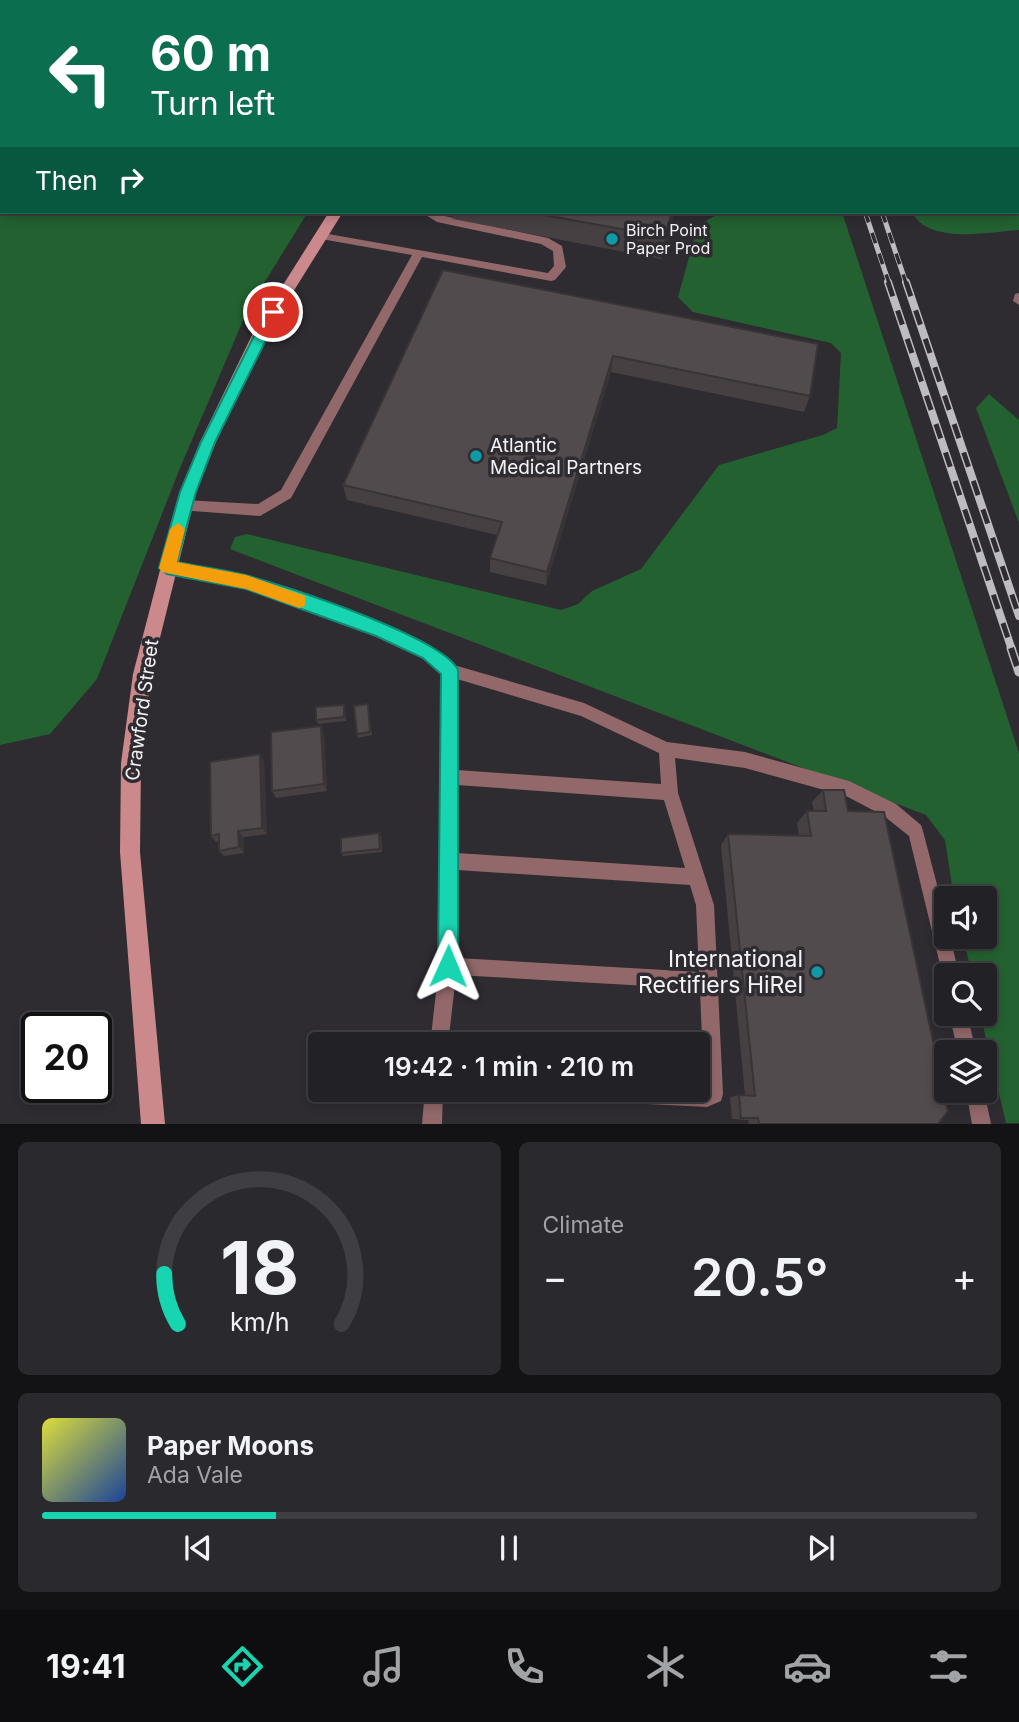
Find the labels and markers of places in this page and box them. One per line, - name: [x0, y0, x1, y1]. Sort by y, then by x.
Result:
- place label: Birch Point Paper Prod: [626, 220, 710, 258]
- marker: Birch Point Paper Prod: [604, 231, 620, 247]
- pin: [243, 282, 303, 342]
- place label: Atlantic Medical Partners: [490, 434, 642, 479]
- marker: Atlantic Medical Partners: [468, 448, 484, 464]
- place label: International Rectifiers HiRel: [638, 945, 803, 999]
- marker: International Rectifiers HiRel: [809, 964, 825, 980]

